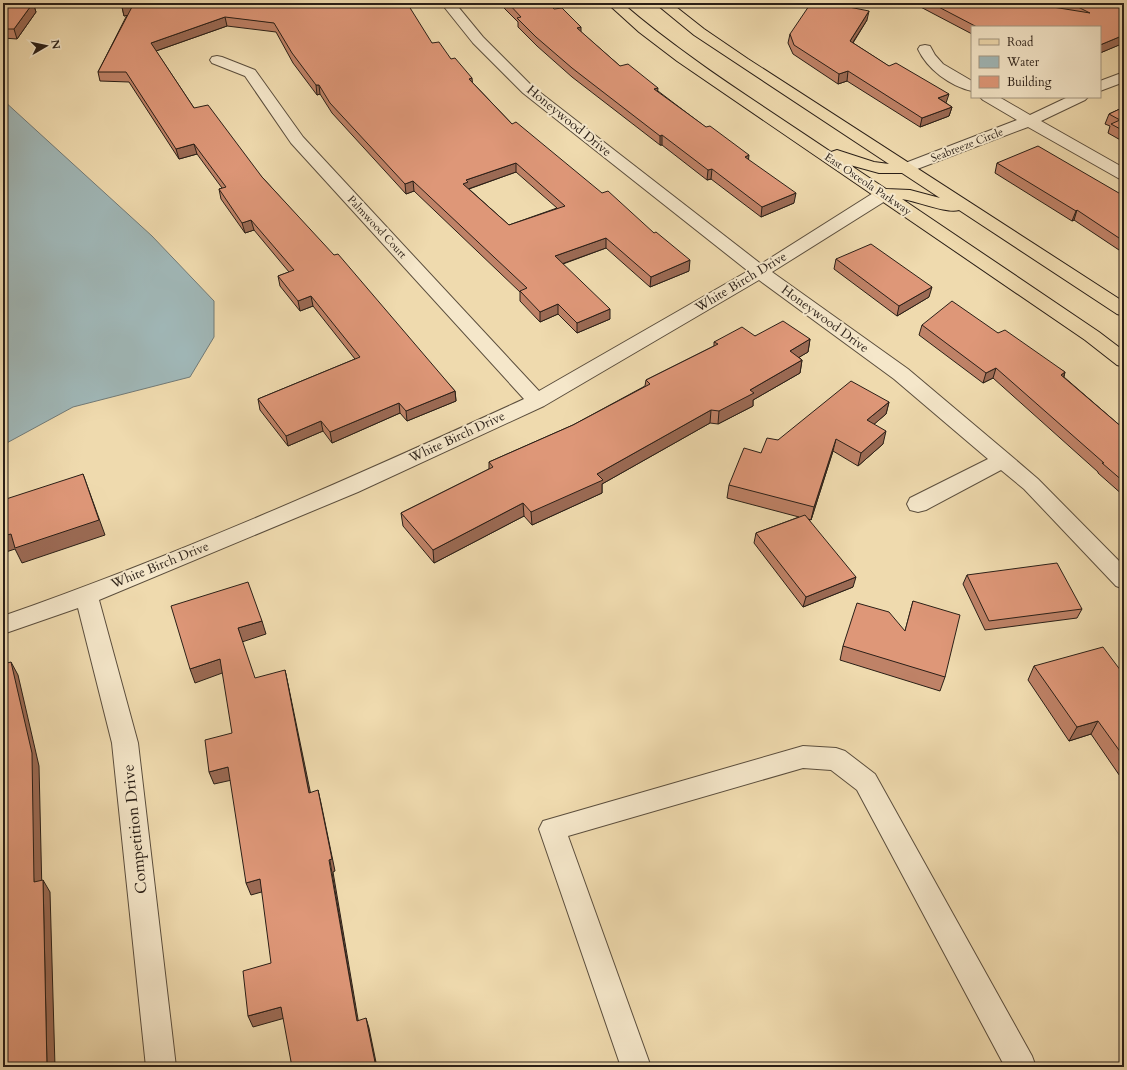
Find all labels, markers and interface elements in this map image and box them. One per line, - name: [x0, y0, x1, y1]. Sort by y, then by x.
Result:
- north arrow: [26, 26, 66, 66]
- legend: [971, 26, 1101, 98]
- text: Road: [1007, 34, 1034, 50]
- text: N: [47, 39, 64, 51]
- text: Water: [1006, 54, 1040, 70]
- text: Building: [1007, 74, 1052, 90]
- street label: Honeywood Drive: [523, 81, 615, 161]
- street label: Seabreeze Circle: [929, 124, 1005, 166]
- street label: East Osceola Parkway: [822, 149, 915, 219]
- street label: Palmwood Court: [344, 192, 410, 262]
- street label: White Birch Drive: [691, 247, 790, 317]
- street label: Honeywood Drive: [777, 281, 873, 357]
- street label: White Birch Drive: [405, 407, 508, 468]
- street label: White Birch Drive: [108, 537, 212, 593]
- street label: Competition Drive: [117, 763, 153, 895]

